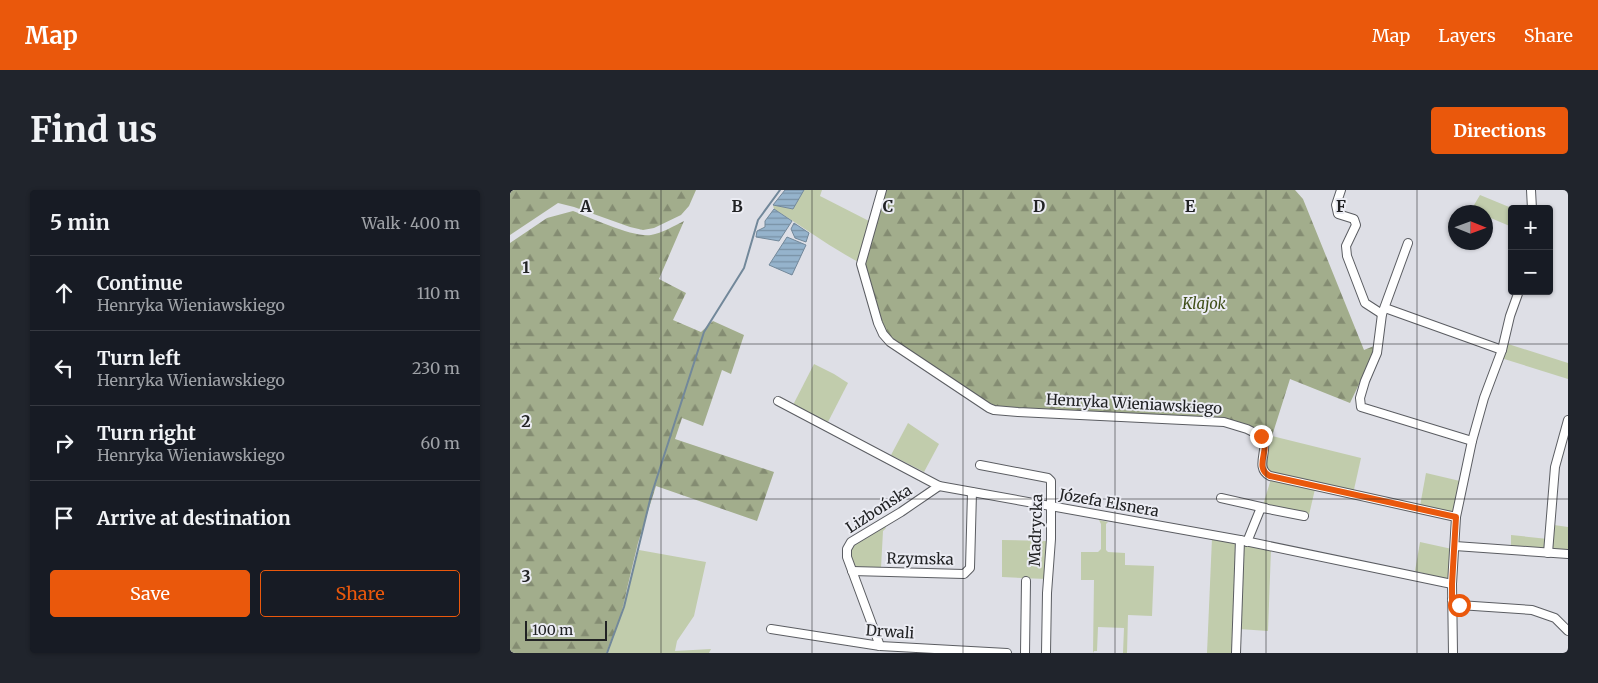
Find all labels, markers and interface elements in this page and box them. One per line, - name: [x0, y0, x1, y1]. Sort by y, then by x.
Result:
- text: Map: [25, 20, 78, 51]
- text: Map: [1372, 24, 1410, 47]
- text: Layers: [1438, 24, 1496, 47]
- text: Share: [1524, 24, 1573, 47]
- button: Directions: [1431, 107, 1568, 154]
- text: Find us: [30, 108, 157, 152]
- text: A: [579, 196, 592, 216]
- text: B: [731, 196, 743, 216]
- text: C: [883, 196, 893, 216]
- text: D: [1033, 196, 1045, 216]
- text: E: [1185, 196, 1196, 216]
- text: F: [1336, 196, 1346, 216]
- north arrow: [1448, 205, 1493, 250]
- map controls: [1508, 205, 1553, 295]
- button: +: [1508, 205, 1553, 250]
- text: 5 min: [50, 209, 110, 236]
- text: Walk · 400 m: [361, 213, 460, 233]
- button: −: [1508, 250, 1553, 295]
- text: 1: [522, 257, 530, 277]
- text: Continue: [97, 271, 183, 295]
- icon: ahead: [50, 279, 78, 307]
- text: 110 m: [417, 283, 460, 303]
- park label: Klajok: [1181, 294, 1227, 313]
- text: Henryka Wieniawskiego: [97, 295, 285, 315]
- text: Turn left: [97, 346, 181, 370]
- icon: left: [50, 354, 78, 382]
- text: 230 m: [412, 358, 460, 378]
- text: Henryka Wieniawskiego: [97, 370, 285, 390]
- street label: Henryka Wieniawskiego: [1046, 389, 1223, 418]
- text: 2: [521, 411, 531, 431]
- text: Turn right: [97, 421, 196, 445]
- route end: [1250, 425, 1273, 448]
- icon: right: [50, 429, 78, 457]
- text: 60 m: [420, 433, 460, 453]
- text: Henryka Wieniawskiego: [97, 445, 285, 465]
- street label: Lizbońska: [842, 480, 915, 537]
- street label: Józefa Elsnera: [1057, 484, 1160, 521]
- street label: Madrycka: [1025, 493, 1046, 567]
- icon: arrive: [50, 504, 78, 532]
- text: Arrive at destination: [97, 506, 291, 530]
- street label: Rzymska: [886, 548, 954, 569]
- text: 3: [521, 566, 531, 586]
- button: Save: [50, 570, 250, 617]
- button: Share: [260, 570, 460, 617]
- route start: [1448, 594, 1471, 617]
- scale bar: [525, 618, 608, 641]
- street label: Drwali: [865, 620, 915, 643]
- text: 100 m: [532, 621, 573, 639]

